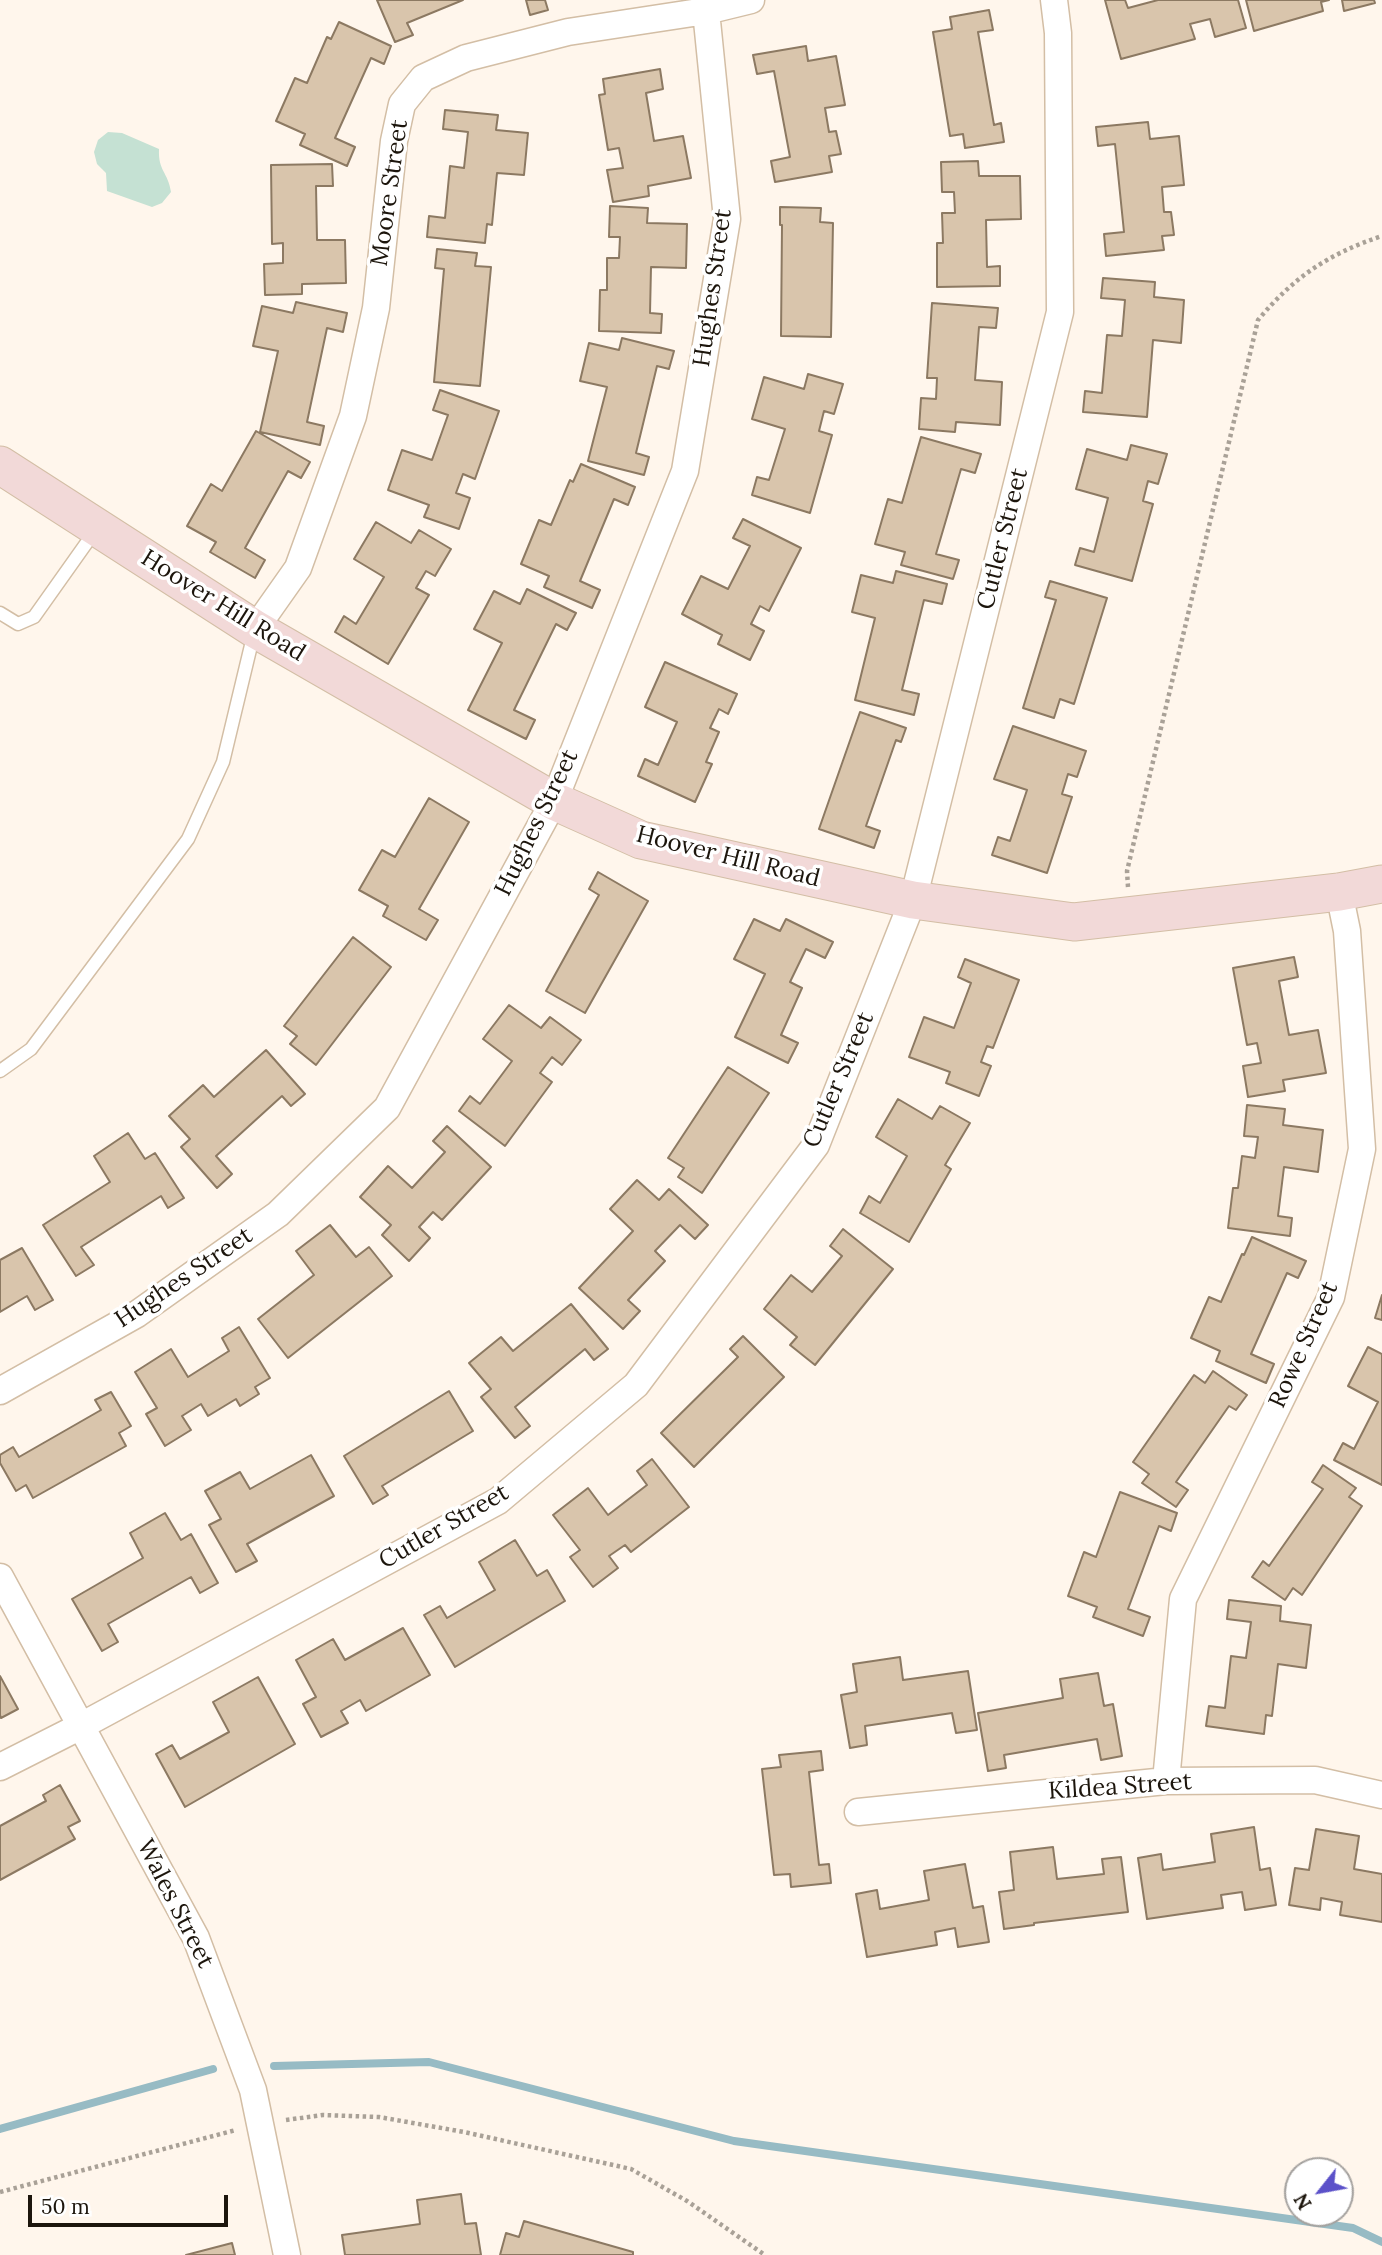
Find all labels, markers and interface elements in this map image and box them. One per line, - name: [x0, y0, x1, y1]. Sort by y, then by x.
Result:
- street label: Moore Street: [365, 118, 415, 268]
- street label: Hughes Street: [688, 207, 738, 369]
- street label: Cutler Street: [972, 465, 1034, 613]
- street label: Hoover Hill Road: [136, 544, 310, 668]
- street label: Hughes Street: [489, 745, 585, 901]
- street label: Hoover Hill Road: [633, 820, 823, 894]
- street label: Cutler Street: [797, 1008, 881, 1152]
- street label: Hughes Street: [110, 1222, 258, 1334]
- street label: Rowe Street: [1263, 1277, 1345, 1413]
- street label: Cutler Street: [374, 1478, 514, 1576]
- street label: Kildea Street: [1047, 1768, 1193, 1806]
- street label: Wales Street: [130, 1835, 220, 1973]
- north arrow: [1284, 2157, 1354, 2227]
- scale bar: [32, 2182, 231, 2226]
- text: N: [1289, 2189, 1317, 2214]
- text: 50 m: [41, 2193, 90, 2220]

